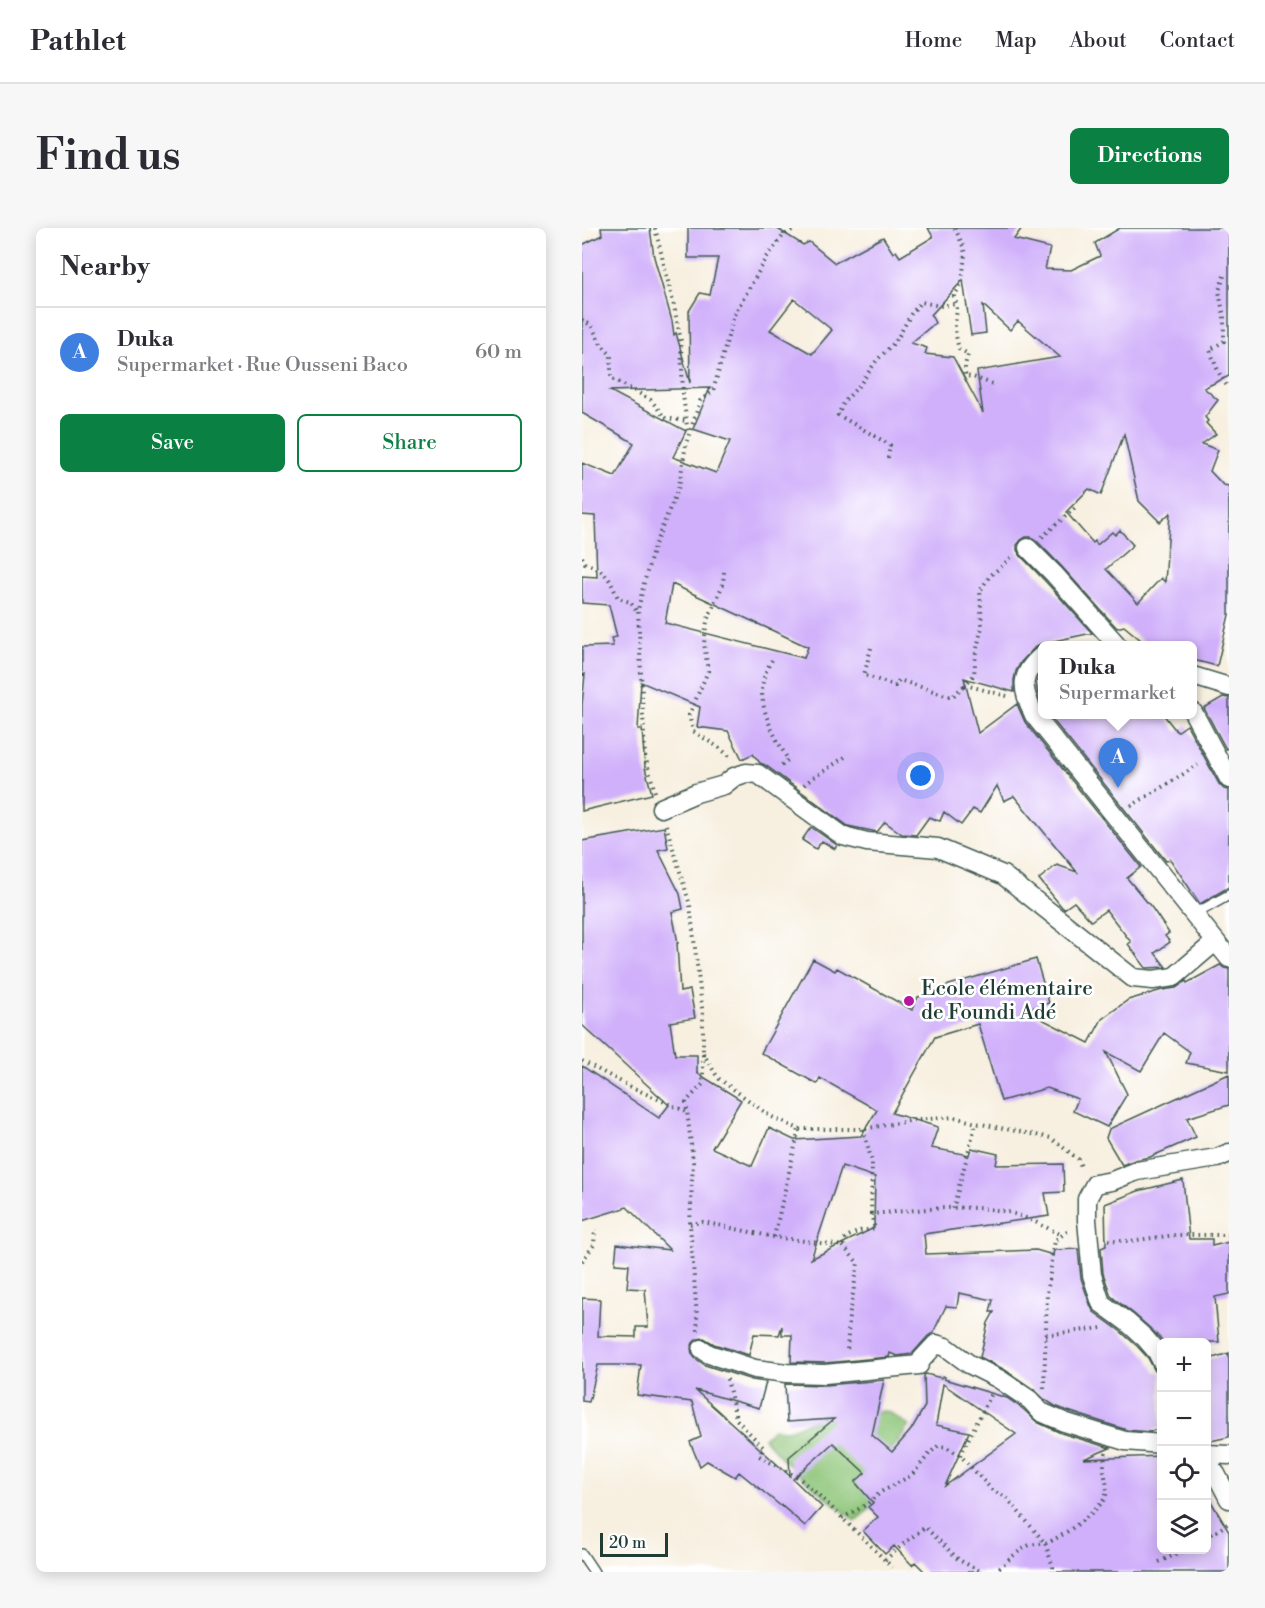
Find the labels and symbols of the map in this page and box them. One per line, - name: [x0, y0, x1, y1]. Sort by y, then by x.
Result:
- pin: A: [1098, 738, 1138, 788]
- your location: [906, 761, 935, 790]
- place label: Ecole élémentaire de Foundi Adé: [921, 976, 1093, 1026]
- marker: Ecole élémentaire de Foundi Adé: [902, 994, 916, 1008]
- scale bar: [600, 1530, 668, 1558]

